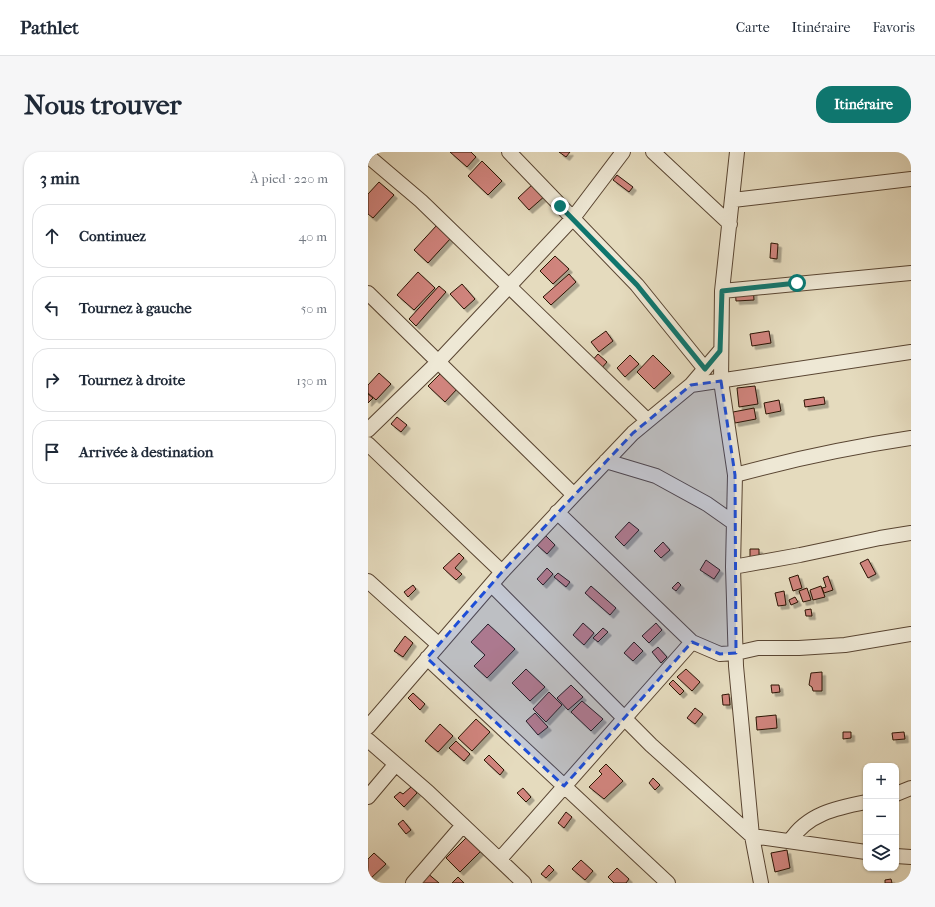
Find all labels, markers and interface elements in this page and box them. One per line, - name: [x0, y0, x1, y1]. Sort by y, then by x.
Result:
- text: Pathlet: [20, 17, 79, 39]
- text: Carte: [736, 19, 770, 36]
- text: Itinéraire: [792, 19, 850, 36]
- text: Favoris: [872, 19, 915, 36]
- button: Itinéraire: [816, 86, 911, 123]
- text: Nous trouver: [24, 88, 181, 121]
- text: 3 min: [40, 168, 80, 188]
- text: À pied · 220 m: [250, 171, 328, 186]
- route end: [551, 197, 569, 215]
- icon: ahead: [41, 225, 63, 247]
- text: Continuez: [79, 227, 146, 245]
- text: 40 m: [299, 229, 327, 244]
- route start: [788, 274, 806, 292]
- icon: left: [41, 297, 63, 319]
- text: Tournez à gauche: [79, 299, 192, 317]
- text: 50 m: [301, 301, 327, 316]
- icon: right: [41, 369, 63, 391]
- text: Tournez à droite: [79, 371, 185, 389]
- text: 130 m: [296, 373, 327, 388]
- icon: arrive: [41, 441, 63, 463]
- text: Arrivée à destination: [79, 443, 214, 461]
- map controls: [863, 763, 899, 871]
- button: +: [863, 763, 899, 799]
- button: −: [863, 799, 899, 835]
- button: layers: [863, 835, 899, 871]

